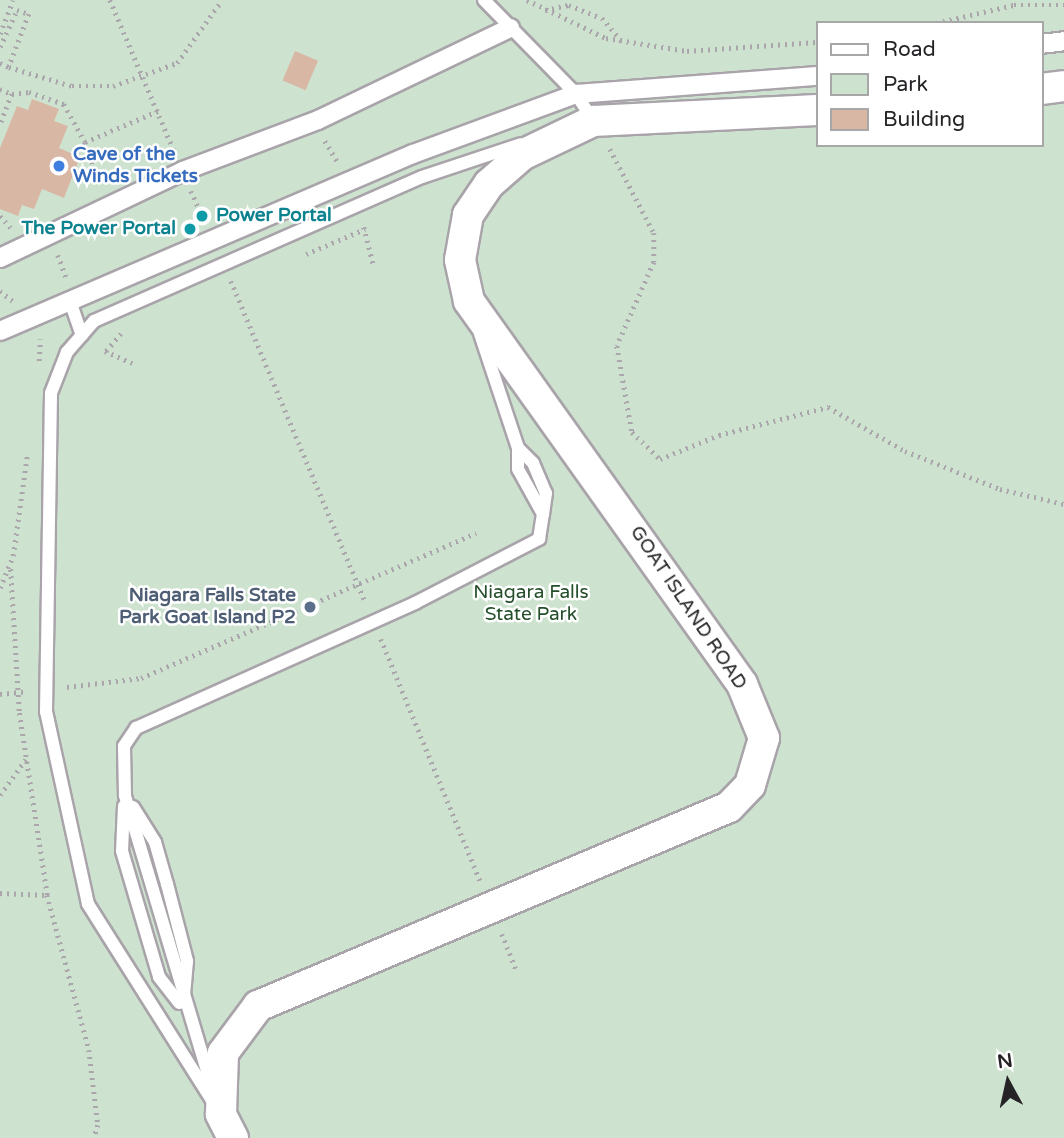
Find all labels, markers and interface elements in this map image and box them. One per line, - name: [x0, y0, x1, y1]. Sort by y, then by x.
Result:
- legend: [816, 21, 1043, 147]
- text: Road: [883, 37, 936, 62]
- text: Park: [883, 72, 928, 97]
- text: Building: [883, 107, 965, 132]
- place label: Cave of the Winds Tickets: [73, 144, 198, 188]
- marker: Cave of the Winds Tickets: [51, 158, 67, 174]
- place label: Power Portal: [216, 205, 332, 227]
- marker: Power Portal: [194, 208, 210, 224]
- place label: The Power Portal: [21, 218, 176, 240]
- marker: The Power Portal: [182, 221, 198, 237]
- street label: GOAT ISLAND ROAD: [625, 522, 751, 694]
- park label: Niagara Falls State Park: [473, 582, 589, 626]
- place label: Niagara Falls State Park Goat Island P2: [119, 585, 296, 629]
- marker: Niagara Falls State Park Goat Island P2: [302, 599, 318, 615]
- north arrow: [973, 1047, 1043, 1117]
- text: N: [996, 1049, 1014, 1073]

